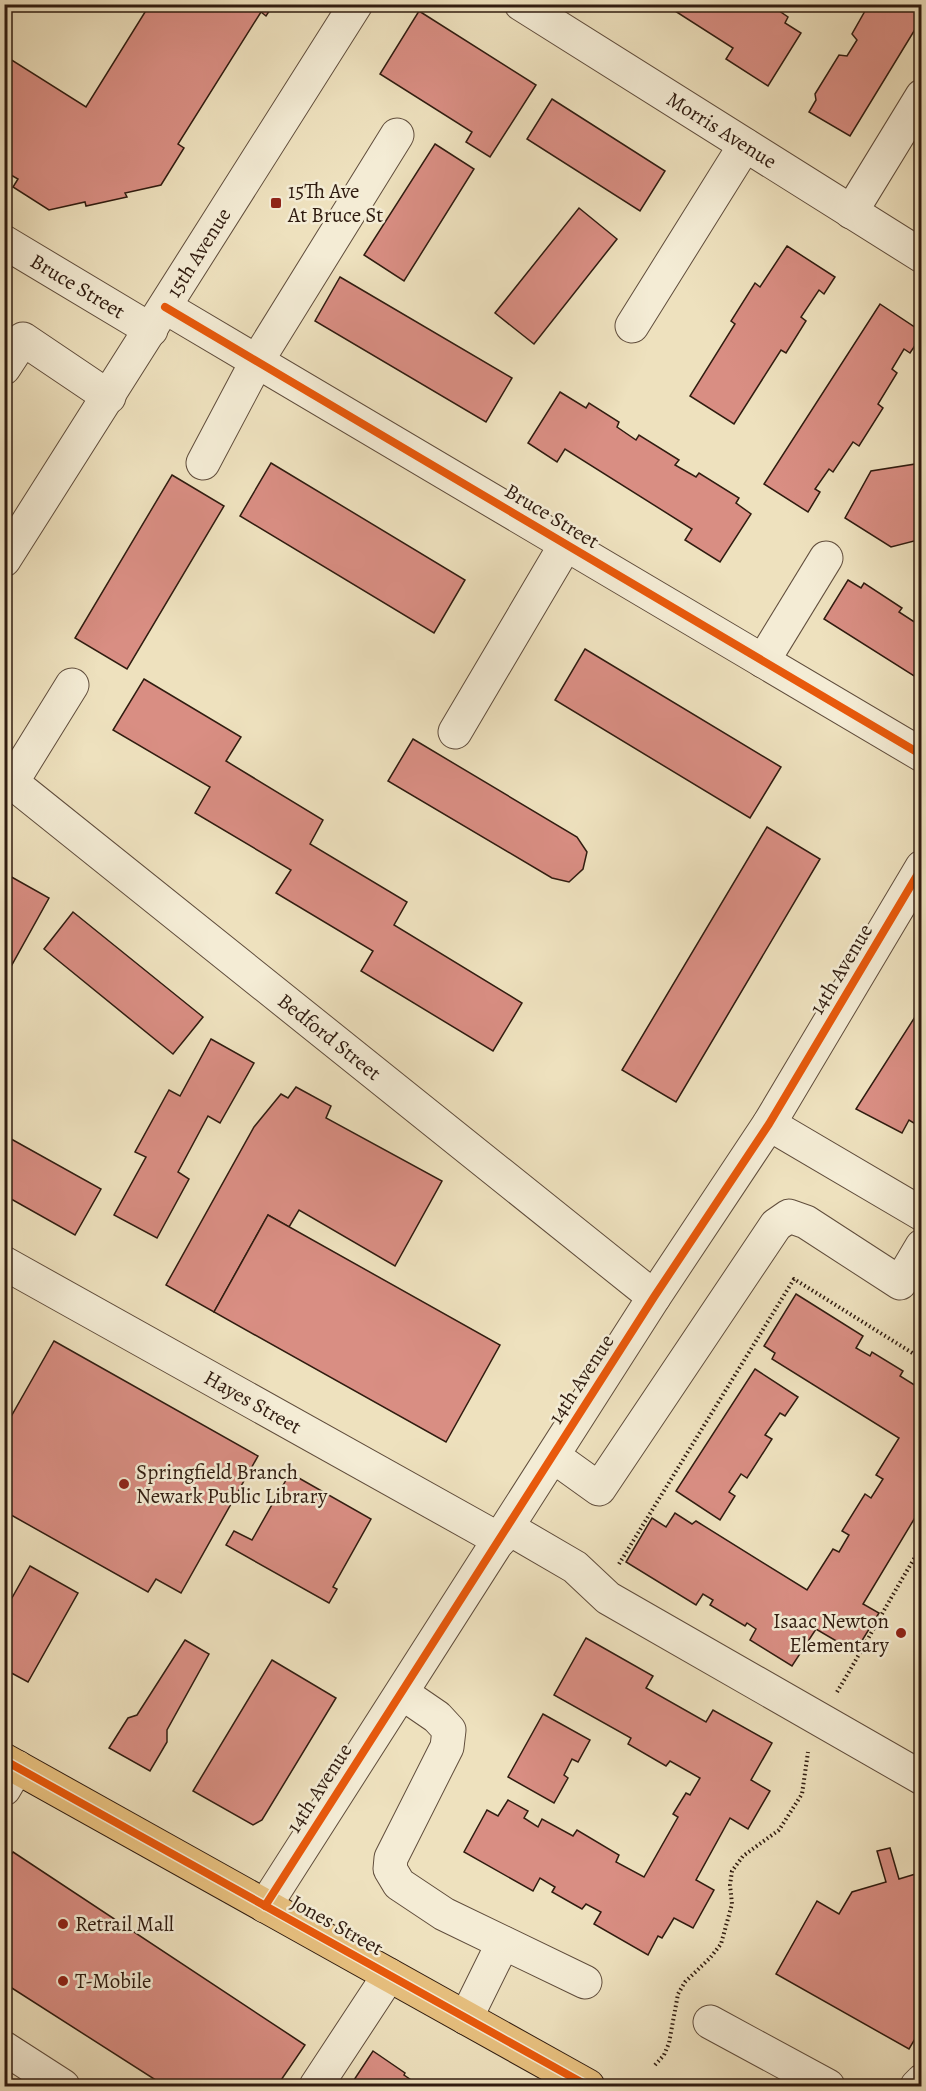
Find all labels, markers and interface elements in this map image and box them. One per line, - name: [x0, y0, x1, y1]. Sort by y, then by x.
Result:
- street label: Morris Avenue: [661, 85, 782, 175]
- place label: 15Th Ave At Bruce St: [287, 177, 383, 229]
- marker: 15Th Ave At Bruce St: [269, 196, 283, 210]
- street label: 15th Avenue: [160, 202, 238, 303]
- street label: Bruce Street: [25, 247, 130, 325]
- street label: Bruce Street: [500, 477, 604, 555]
- street label: 14th Avenue: [803, 918, 879, 1020]
- street label: Bedford Street: [272, 987, 387, 1087]
- street label: 14th Avenue: [542, 1329, 620, 1429]
- street label: Hayes Street: [199, 1364, 307, 1440]
- place label: Springfield Branch Newark Public Library: [136, 1458, 328, 1510]
- marker: Springfield Branch Newark Public Library: [117, 1477, 131, 1491]
- place label: Isaac Newton Elementary: [773, 1607, 890, 1659]
- marker: Isaac Newton Elementary: [894, 1626, 908, 1640]
- street label: 14th Avenue: [280, 1738, 358, 1838]
- street label: Jones Street: [286, 1888, 388, 1962]
- place label: Retrail Mall: [75, 1910, 174, 1938]
- marker: Retrail Mall: [56, 1917, 70, 1931]
- place label: T-Mobile: [75, 1967, 151, 1995]
- marker: T-Mobile: [56, 1974, 70, 1988]

